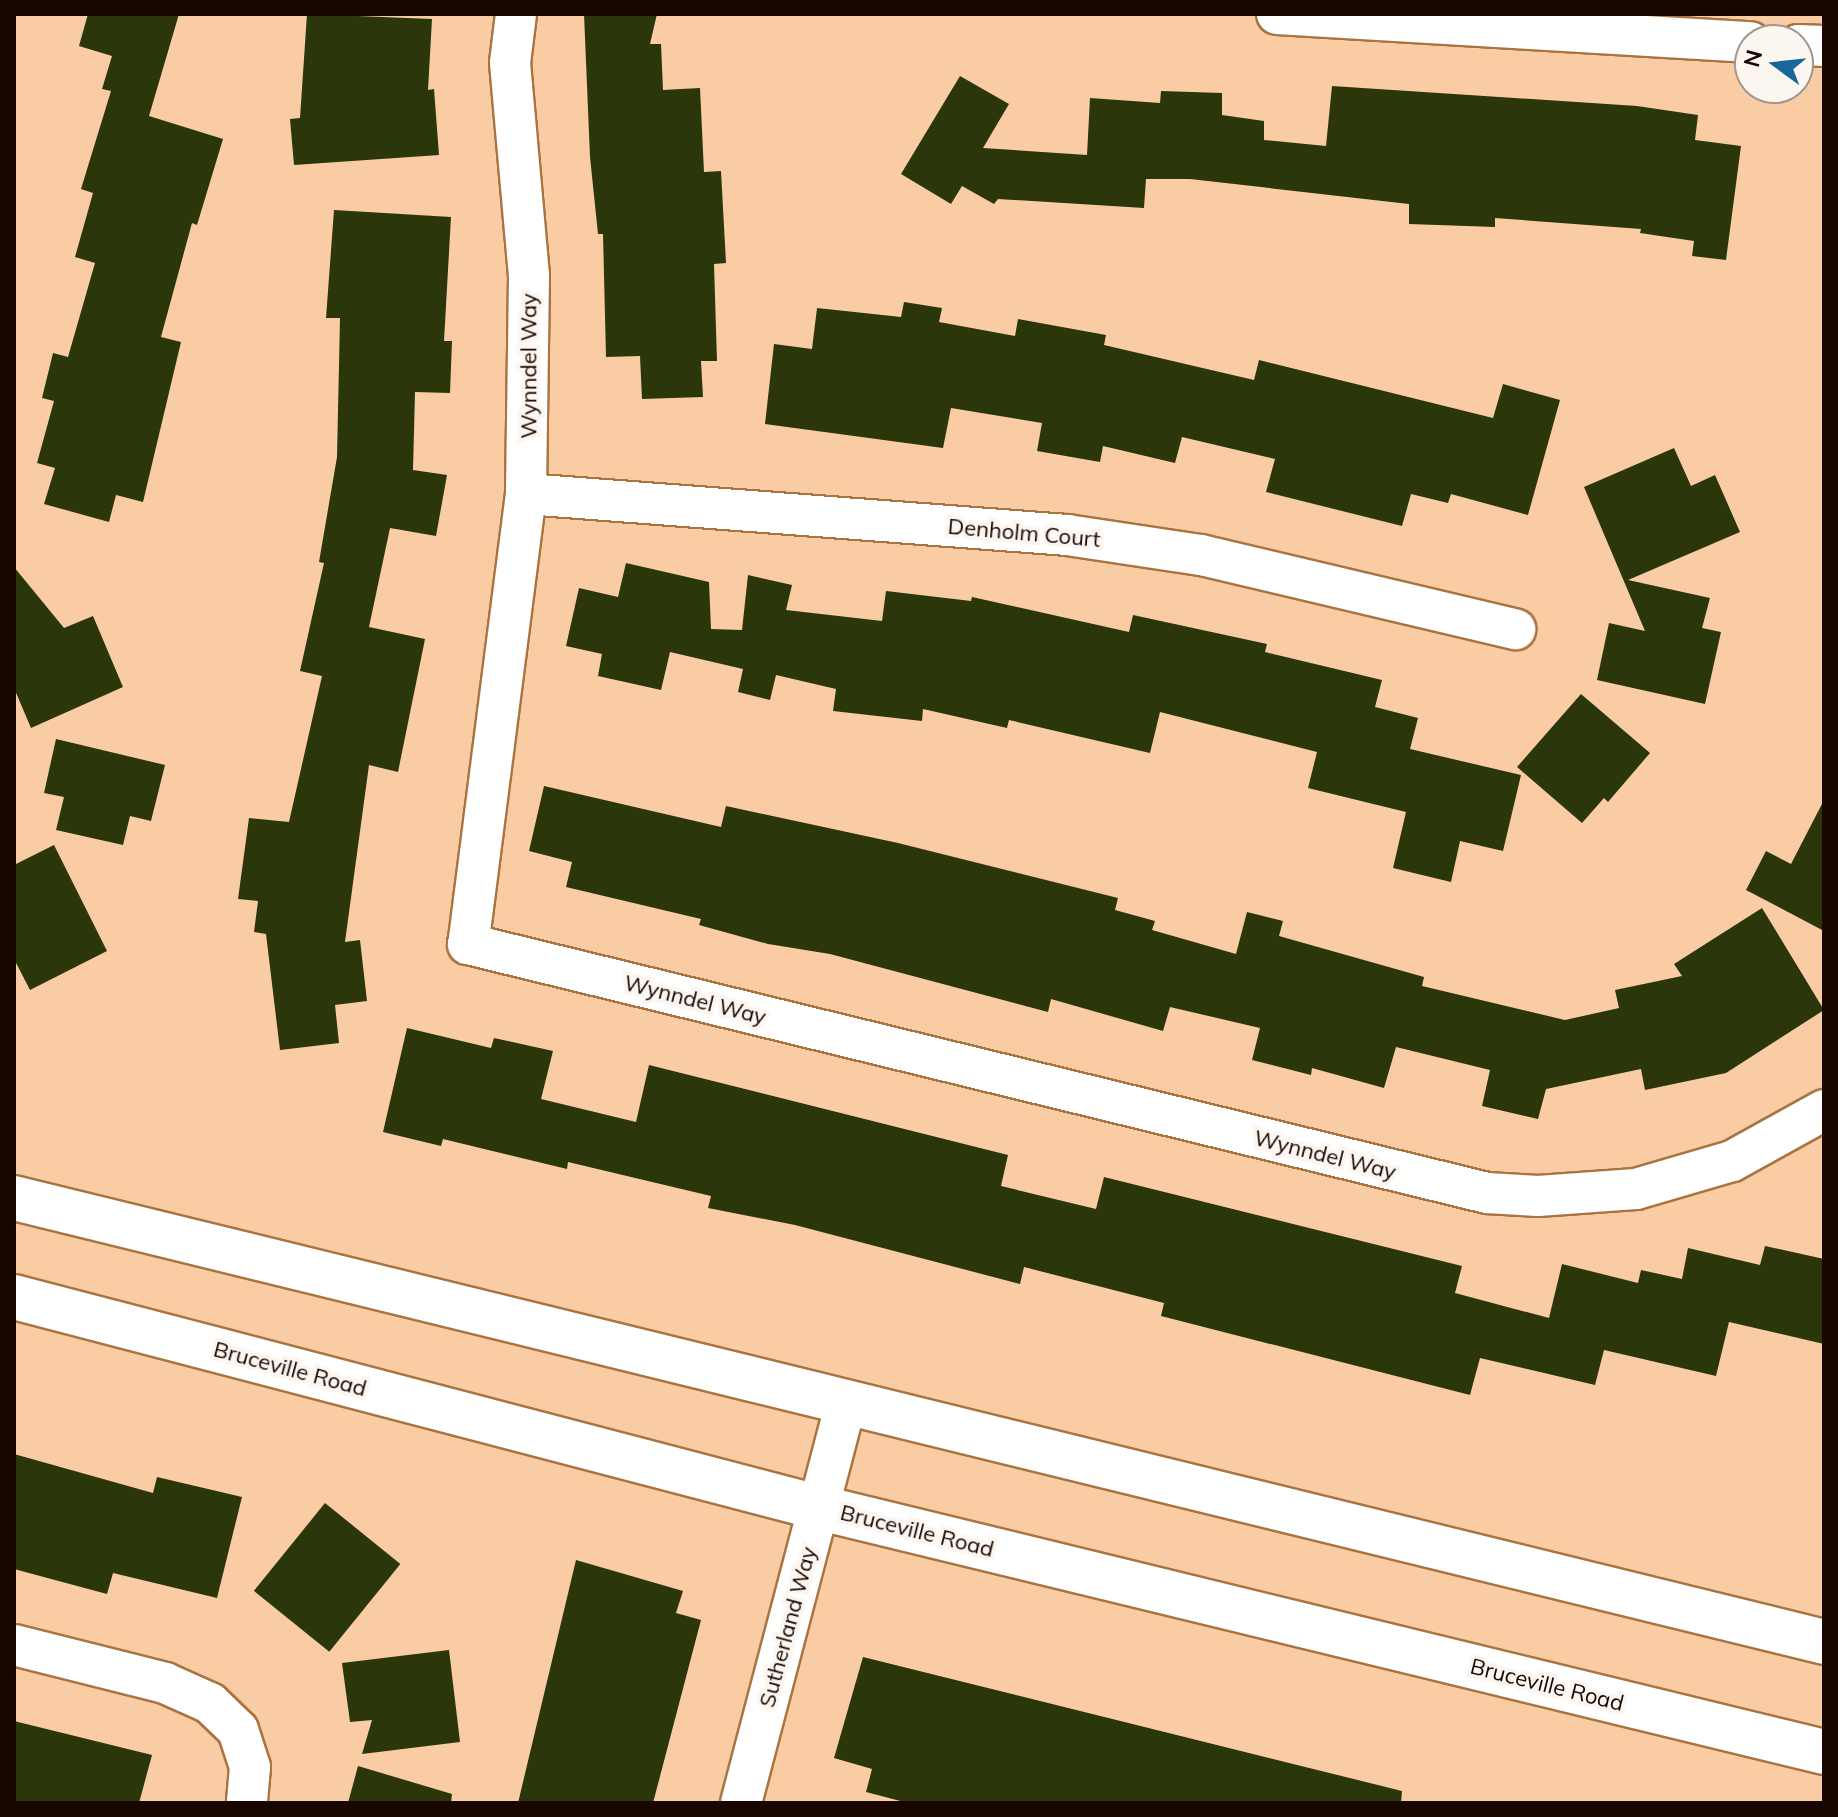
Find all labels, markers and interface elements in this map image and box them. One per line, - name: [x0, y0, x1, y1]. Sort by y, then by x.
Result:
- north arrow: [1734, 24, 1814, 104]
- text: N: [1737, 47, 1768, 70]
- street label: Wynndel Way: [516, 293, 542, 439]
- street label: Denholm Court: [947, 513, 1101, 553]
- street label: Wynndel Way: [621, 970, 769, 1030]
- street label: Wynndel Way: [1251, 1125, 1399, 1185]
- street label: Bruceville Road: [211, 1336, 369, 1402]
- street label: Bruceville Road: [838, 1499, 996, 1563]
- street label: Sutherland Way: [754, 1544, 822, 1710]
- street label: Bruceville Road: [1468, 1653, 1626, 1717]

